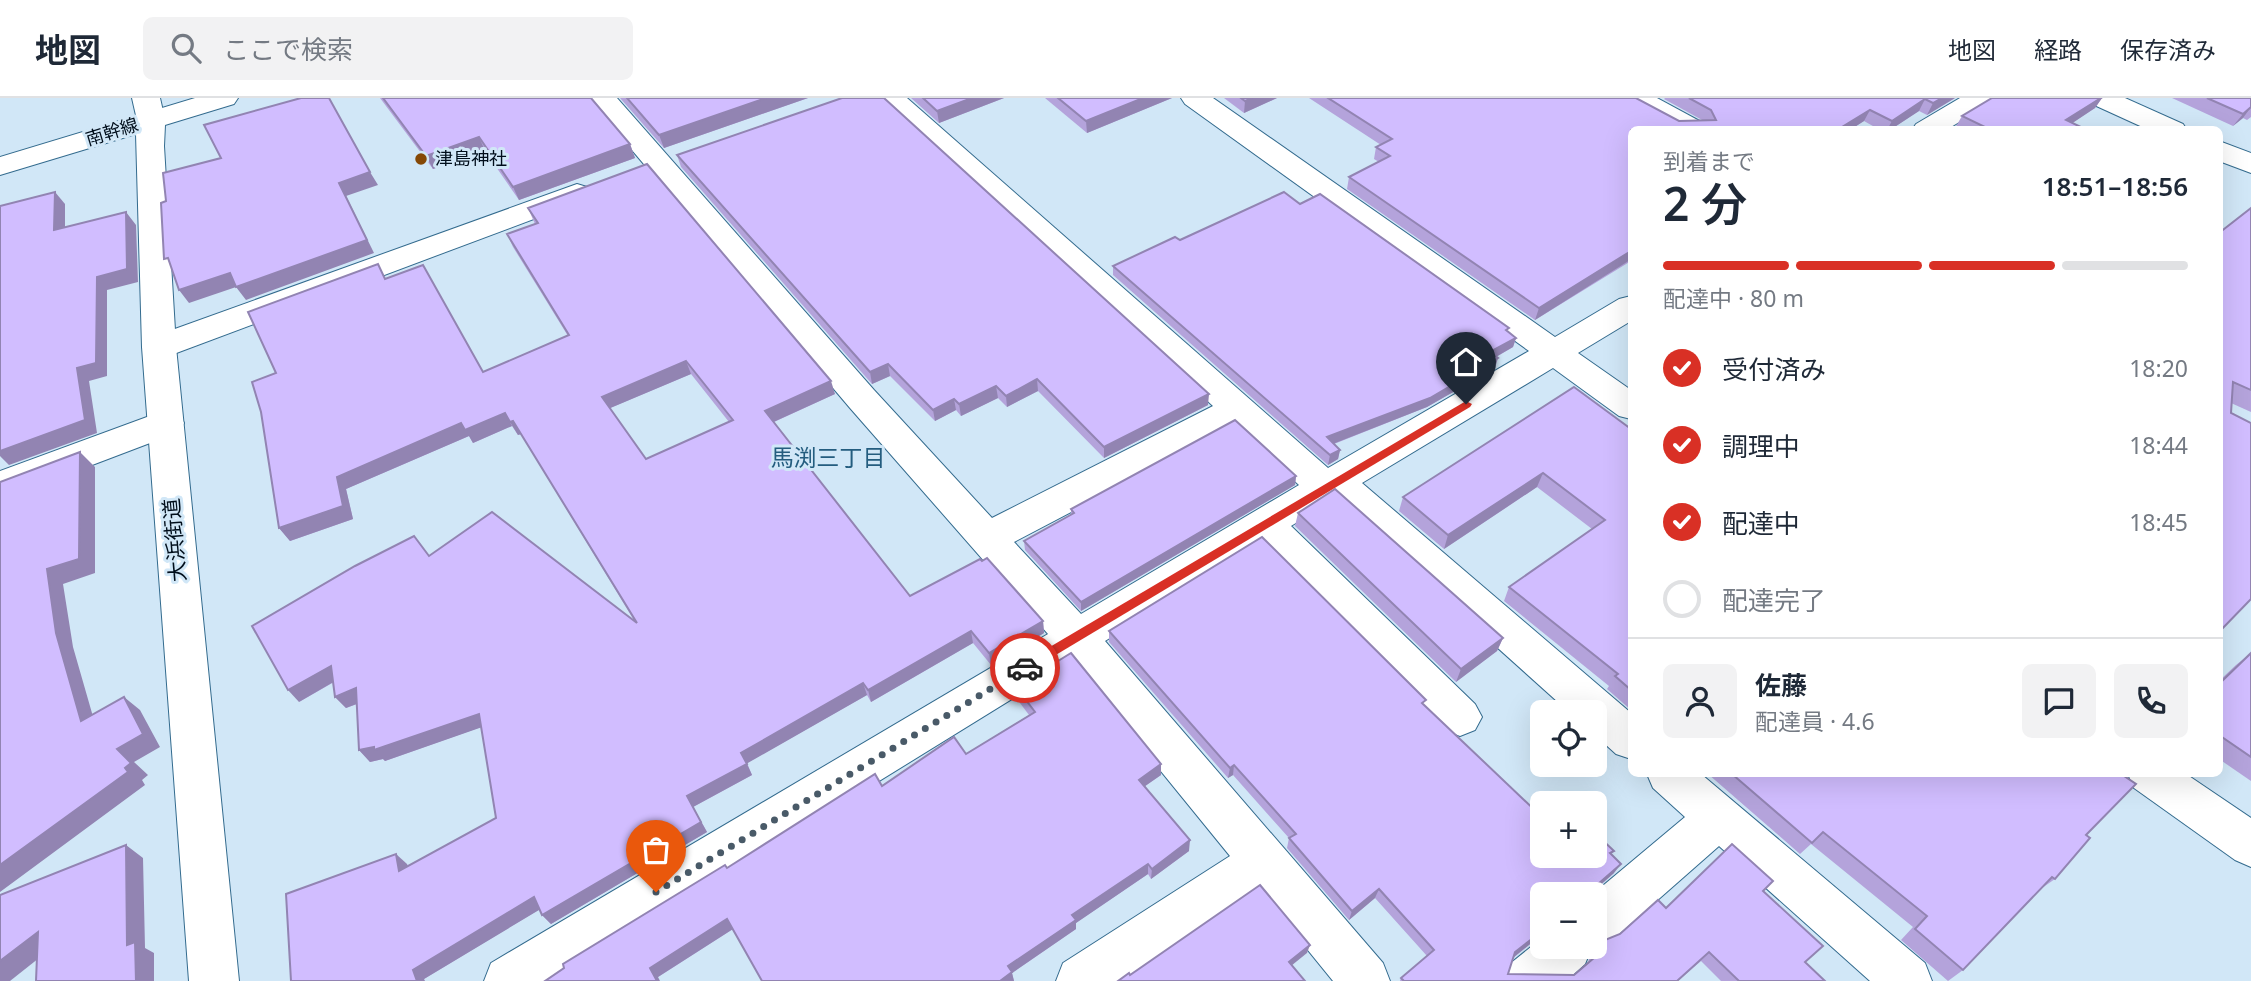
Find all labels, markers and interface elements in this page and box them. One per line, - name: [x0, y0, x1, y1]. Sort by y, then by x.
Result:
- search box: [143, 17, 633, 80]
- text: 地図: [35, 27, 101, 72]
- icon: search: [167, 29, 205, 67]
- text: ここで検索: [223, 31, 353, 67]
- text: 地図: [1948, 33, 1996, 66]
- text: 経路: [2034, 33, 2082, 66]
- text: 保存済み: [2120, 33, 2216, 66]
- street label: 南幹線: [82, 112, 141, 150]
- text: 到着まで: [1663, 145, 1755, 177]
- place label: 津島神社: [435, 146, 507, 170]
- marker: 津島神社: [413, 151, 429, 167]
- text: 18:51–18:56: [2042, 168, 2188, 204]
- text: 2 分: [1663, 172, 1747, 234]
- text: 配達中 · 80 m: [1663, 282, 1804, 314]
- pin: [1436, 332, 1496, 404]
- icon: home: [1447, 343, 1485, 381]
- icon: check: [1663, 349, 1701, 387]
- text: 受付済み: [1722, 351, 1826, 387]
- text: 18:20: [2129, 352, 2188, 384]
- icon: check: [1663, 426, 1701, 464]
- text: 調理中: [1722, 428, 1800, 464]
- text: 18:44: [2129, 429, 2188, 461]
- district label: 馬渕三丁目: [771, 441, 886, 473]
- street label: 大浜街道: [156, 497, 192, 583]
- icon: check: [1663, 503, 1701, 541]
- text: 配達中: [1722, 505, 1800, 541]
- text: 18:45: [2129, 506, 2188, 538]
- text: 配達完了: [1722, 582, 1826, 618]
- courier: [990, 633, 1060, 703]
- icon: car: [1006, 649, 1044, 687]
- button: person: [1663, 664, 1737, 738]
- button: chat: [2022, 664, 2096, 738]
- button: phone: [2114, 664, 2188, 738]
- text: 佐藤: [1755, 667, 1807, 703]
- map controls: [1530, 700, 1607, 959]
- button: locate: [1530, 700, 1607, 777]
- text: 配達員 · 4.6: [1755, 705, 1875, 737]
- button: +: [1530, 791, 1607, 868]
- pin: [626, 820, 686, 892]
- icon: bag: [637, 831, 675, 869]
- button: −: [1530, 882, 1607, 959]

